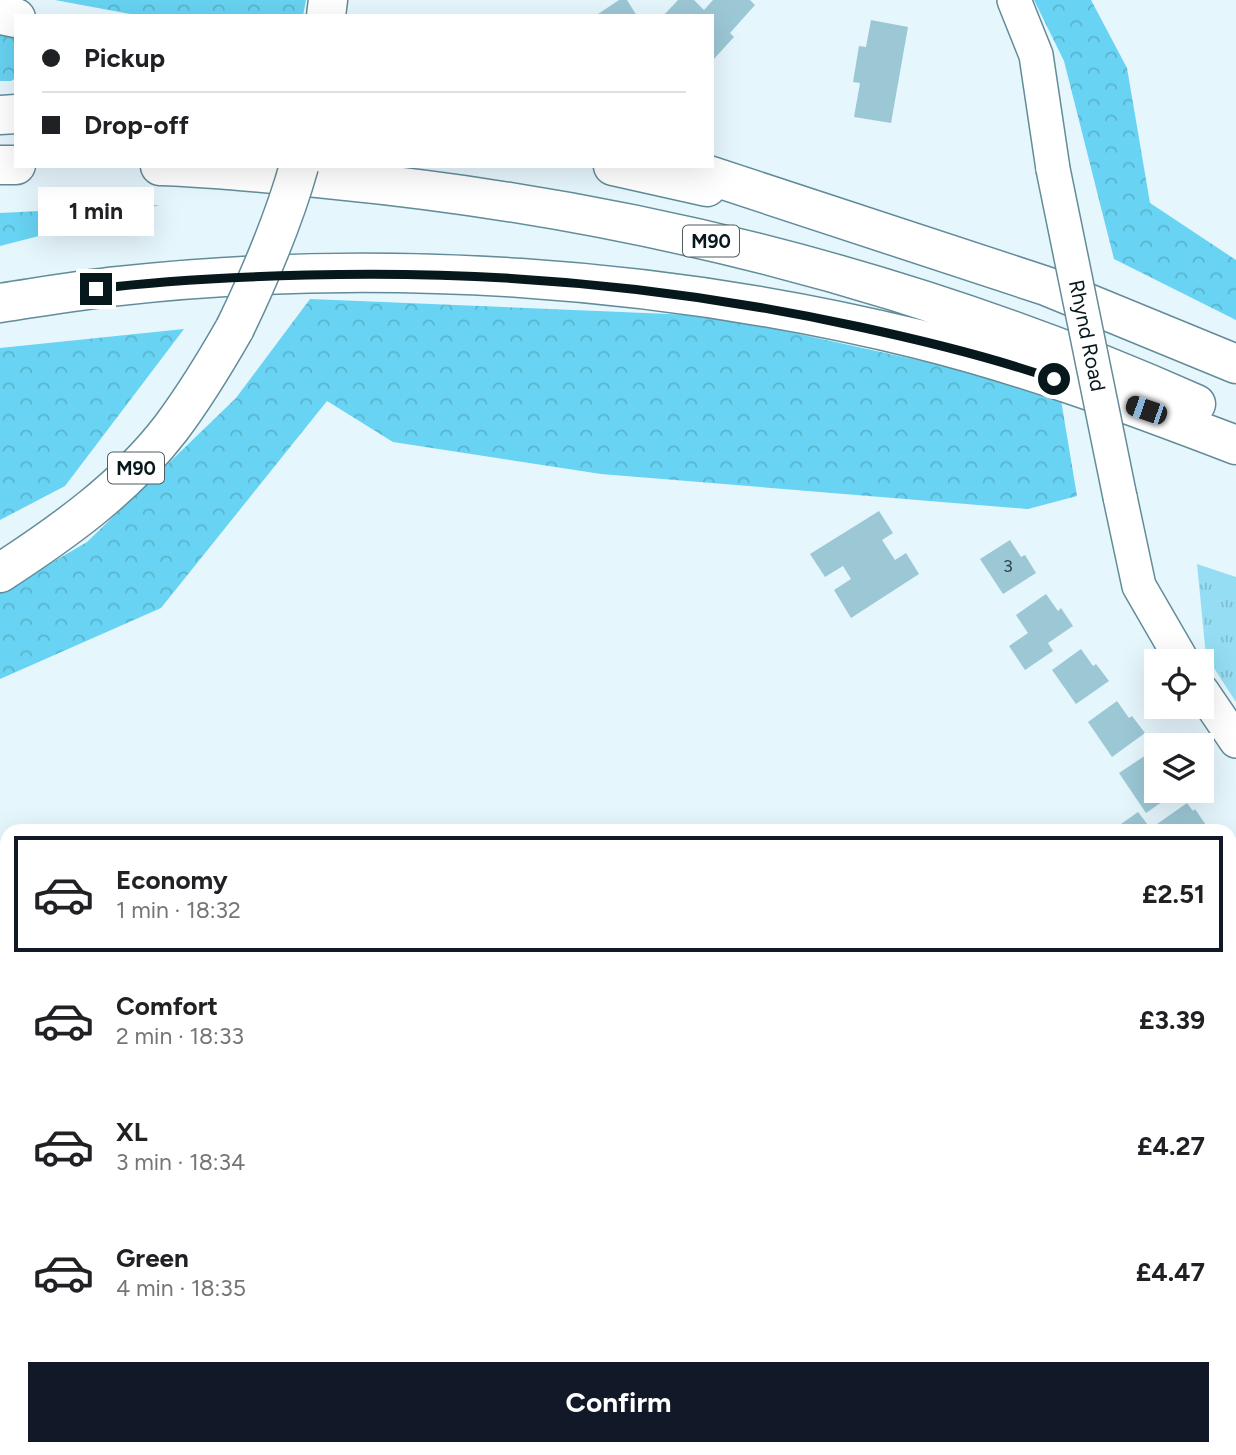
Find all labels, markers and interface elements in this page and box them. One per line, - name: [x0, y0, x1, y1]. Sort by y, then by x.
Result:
- text: Pickup: [84, 42, 165, 74]
- text: Drop-off: [84, 109, 189, 141]
- callout: 1 min: [38, 188, 154, 236]
- text: 1 min: [69, 197, 123, 225]
- road number: M90: [683, 226, 739, 256]
- route end: [80, 273, 112, 305]
- street label: Rhynd Road: [1064, 277, 1111, 393]
- route start: [1038, 363, 1070, 395]
- car: [1123, 393, 1170, 427]
- road number: M90: [108, 453, 164, 484]
- house number: 3: [1003, 555, 1013, 577]
- map controls: [1144, 649, 1214, 803]
- button: locate: [1144, 649, 1214, 719]
- button: layers: [1144, 733, 1214, 803]
- icon: car: [32, 863, 95, 926]
- text: Economy: [116, 864, 228, 896]
- text: £2.51: [1142, 878, 1205, 910]
- text: 1 min · 18:32: [116, 896, 241, 924]
- icon: car: [32, 989, 95, 1052]
- text: Comfort: [116, 990, 218, 1022]
- text: £3.39: [1139, 1004, 1205, 1036]
- text: 2 min · 18:33: [116, 1022, 244, 1050]
- icon: car: [32, 1115, 95, 1178]
- text: XL: [116, 1116, 148, 1148]
- text: £4.27: [1137, 1130, 1205, 1162]
- text: 3 min · 18:34: [116, 1148, 245, 1176]
- icon: car: [32, 1241, 95, 1304]
- text: Green: [116, 1242, 189, 1274]
- text: £4.47: [1136, 1256, 1205, 1288]
- text: 4 min · 18:35: [116, 1274, 246, 1302]
- button: Confirm: [28, 1362, 1209, 1442]

